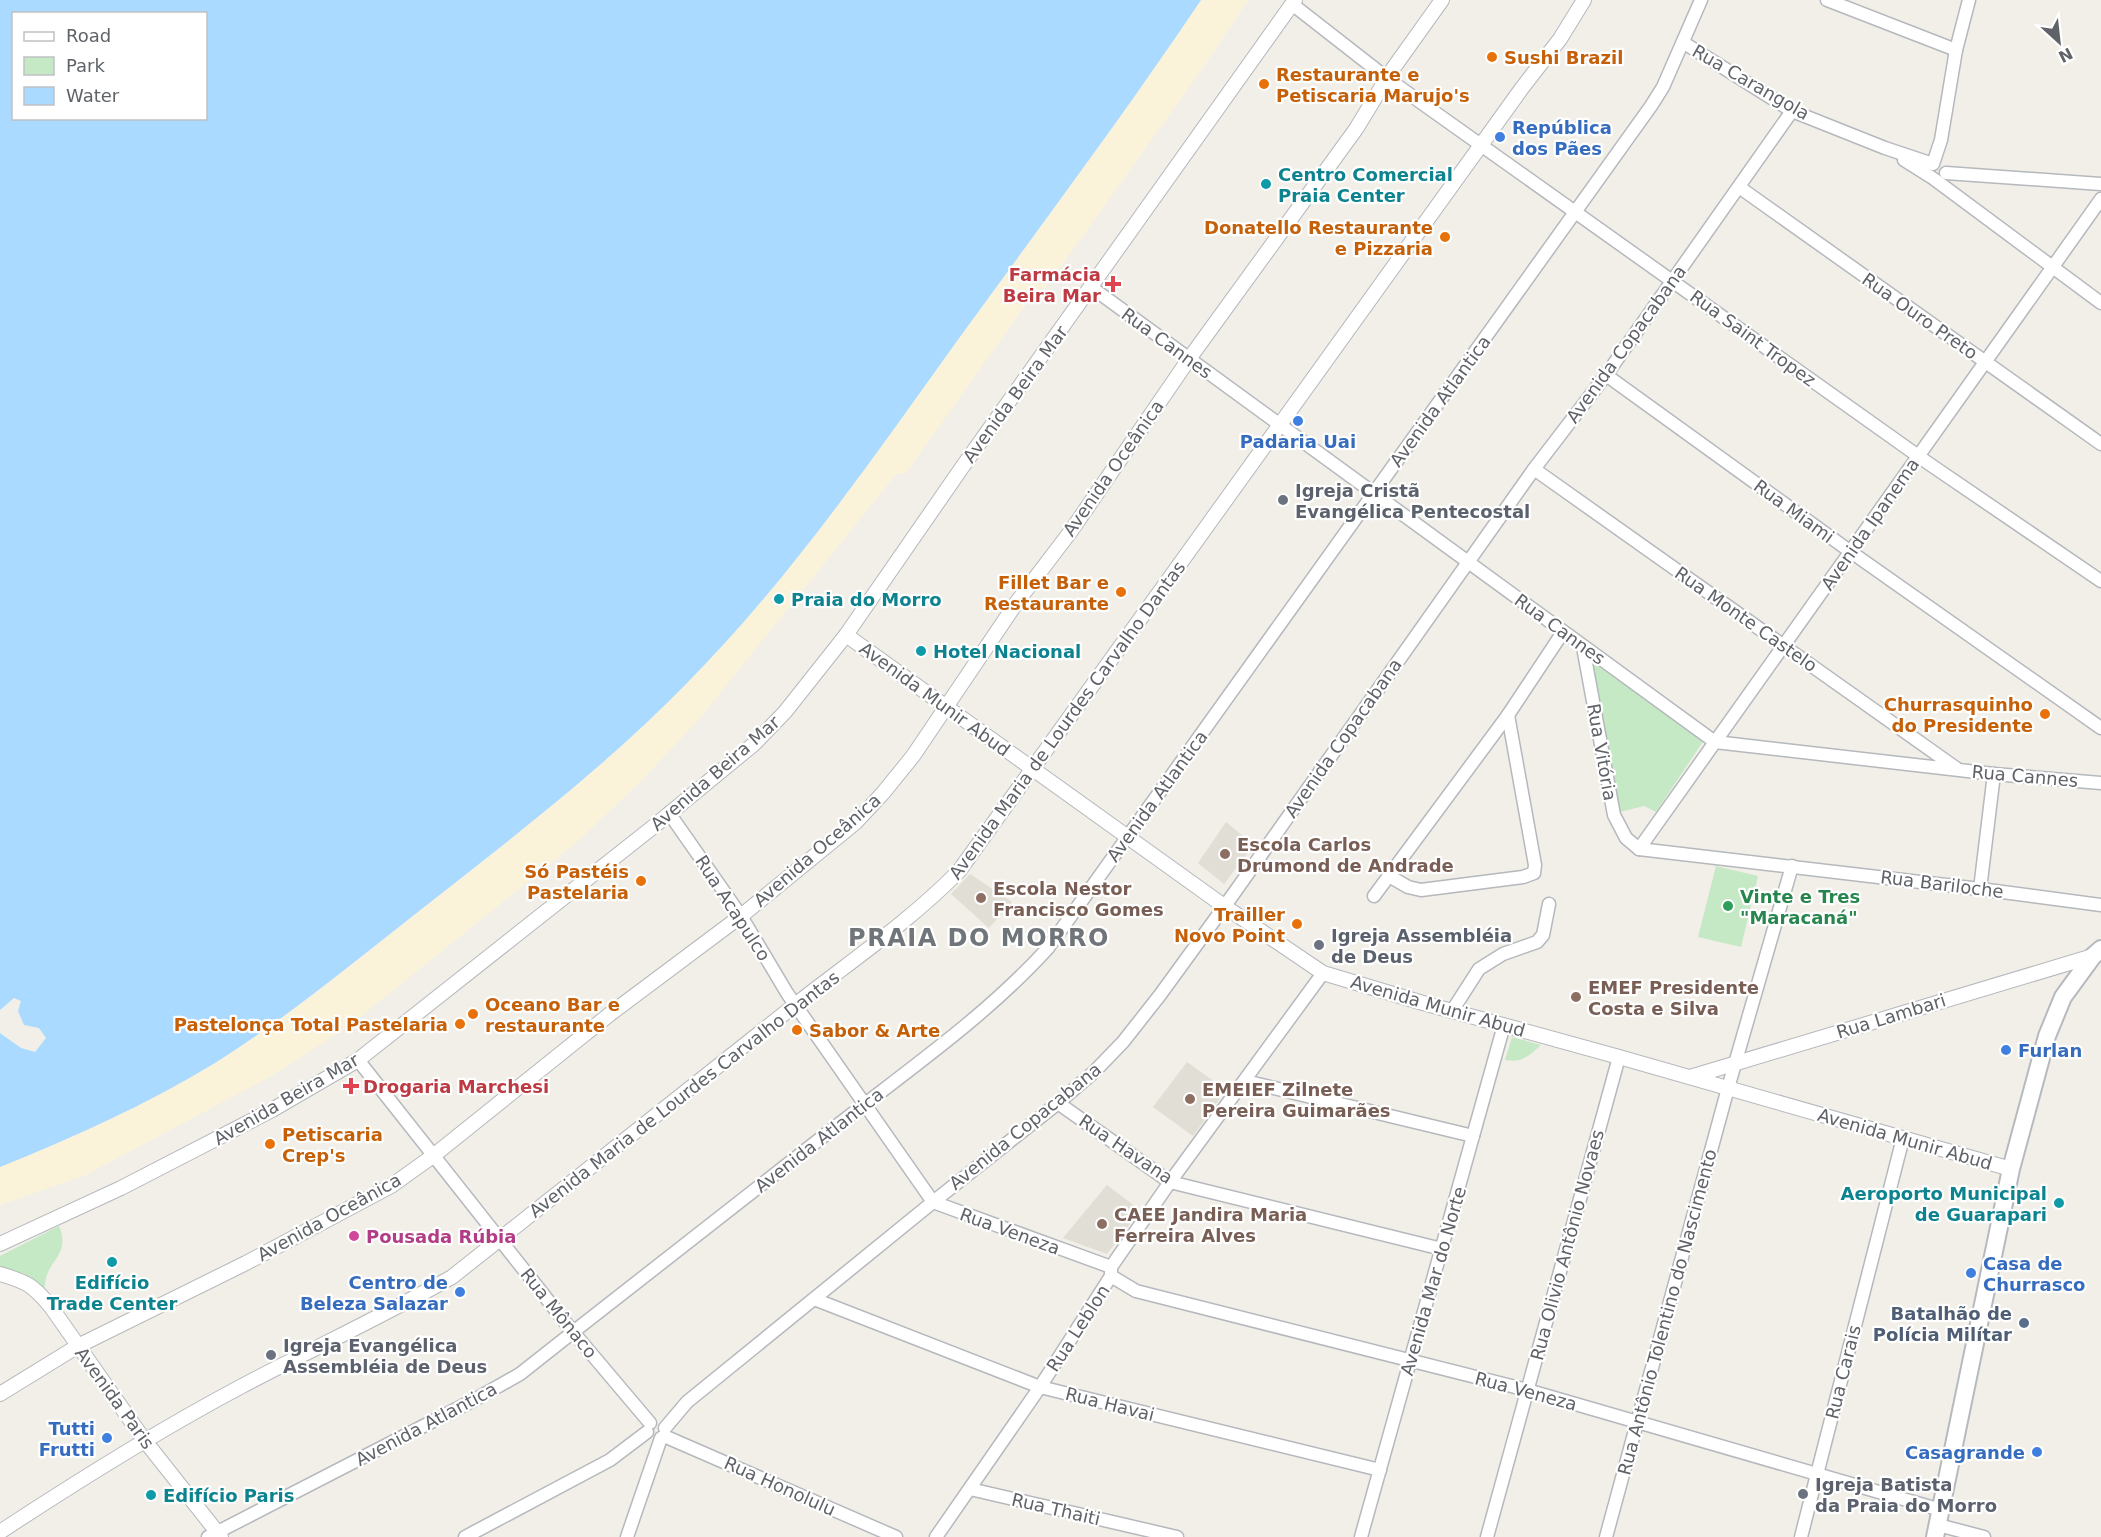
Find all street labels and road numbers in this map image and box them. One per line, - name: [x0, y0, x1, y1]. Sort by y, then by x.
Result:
- street label: Rua Carangola: [1689, 40, 1813, 124]
- street label: Avenida Copacabana: [1562, 261, 1690, 427]
- street label: Rua Ouro Preto: [1858, 268, 1982, 364]
- street label: Rua Saint Tropez: [1686, 285, 1820, 391]
- street label: Rua Cannes: [1118, 303, 1216, 383]
- street label: Avenida Beira Mar: [958, 321, 1072, 467]
- street label: Avenida Atlantica: [1385, 331, 1495, 471]
- street label: Avenida Oceânica: [1058, 396, 1168, 540]
- street label: Avenida Ipanema: [1817, 454, 1923, 594]
- street label: Rua Miami: [1750, 475, 1838, 547]
- street label: Avenida Maria de Lourdes Carvalho Dantas: [944, 557, 1190, 883]
- street label: Rua Monte Castelo: [1671, 562, 1821, 676]
- street label: Rua Cannes: [1511, 589, 1609, 669]
- street label: Avenida Munir Abud: [856, 637, 1014, 761]
- street label: Avenida Copacabana: [1280, 654, 1406, 822]
- street label: Rua Vitória: [1583, 702, 1621, 802]
- street label: Avenida Beira Mar: [646, 711, 784, 835]
- street label: Avenida Atlantica: [1102, 726, 1212, 866]
- street label: Rua Cannes: [1971, 761, 2079, 791]
- street label: Avenida Oceânica: [749, 789, 885, 911]
- street label: Rua Acapulco: [691, 851, 775, 965]
- street label: Rua Bariloche: [1879, 866, 2005, 902]
- street label: Avenida Maria de Lourdes Carvalho Dantas: [525, 966, 843, 1222]
- street label: Avenida Munir Abud: [1348, 971, 1528, 1041]
- street label: Rua Lambari: [1834, 989, 1948, 1043]
- street label: Avenida Beira Mar: [210, 1049, 363, 1149]
- street label: Avenida Copacabana: [945, 1058, 1105, 1194]
- street label: Avenida Atlantica: [751, 1083, 887, 1197]
- street label: Avenida Munir Abud: [1815, 1104, 1995, 1174]
- street label: Rua Havana: [1075, 1110, 1177, 1188]
- street label: Rua Olivio Antônio Novaes: [1526, 1127, 1608, 1363]
- street label: Rua Antônio Tolentino do Nascimento: [1613, 1147, 1721, 1477]
- street label: Avenida Oceânica: [253, 1169, 405, 1265]
- street label: Avenida Mar do Norte: [1396, 1184, 1470, 1378]
- street label: Rua Veneza: [957, 1203, 1063, 1259]
- street label: Rua Mônaco: [516, 1264, 602, 1362]
- street label: Rua Leblon: [1042, 1281, 1114, 1375]
- street label: Rua Carais: [1821, 1323, 1865, 1421]
- street label: Avenida Paris: [71, 1343, 159, 1453]
- street label: Rua Veneza: [1473, 1367, 1579, 1415]
- street label: Avenida Atlantica: [352, 1378, 500, 1470]
- street label: Rua Havai: [1063, 1383, 1157, 1425]
- street label: Rua Honolulu: [721, 1452, 839, 1520]
- street label: Rua Thaiti: [1010, 1489, 1102, 1529]

